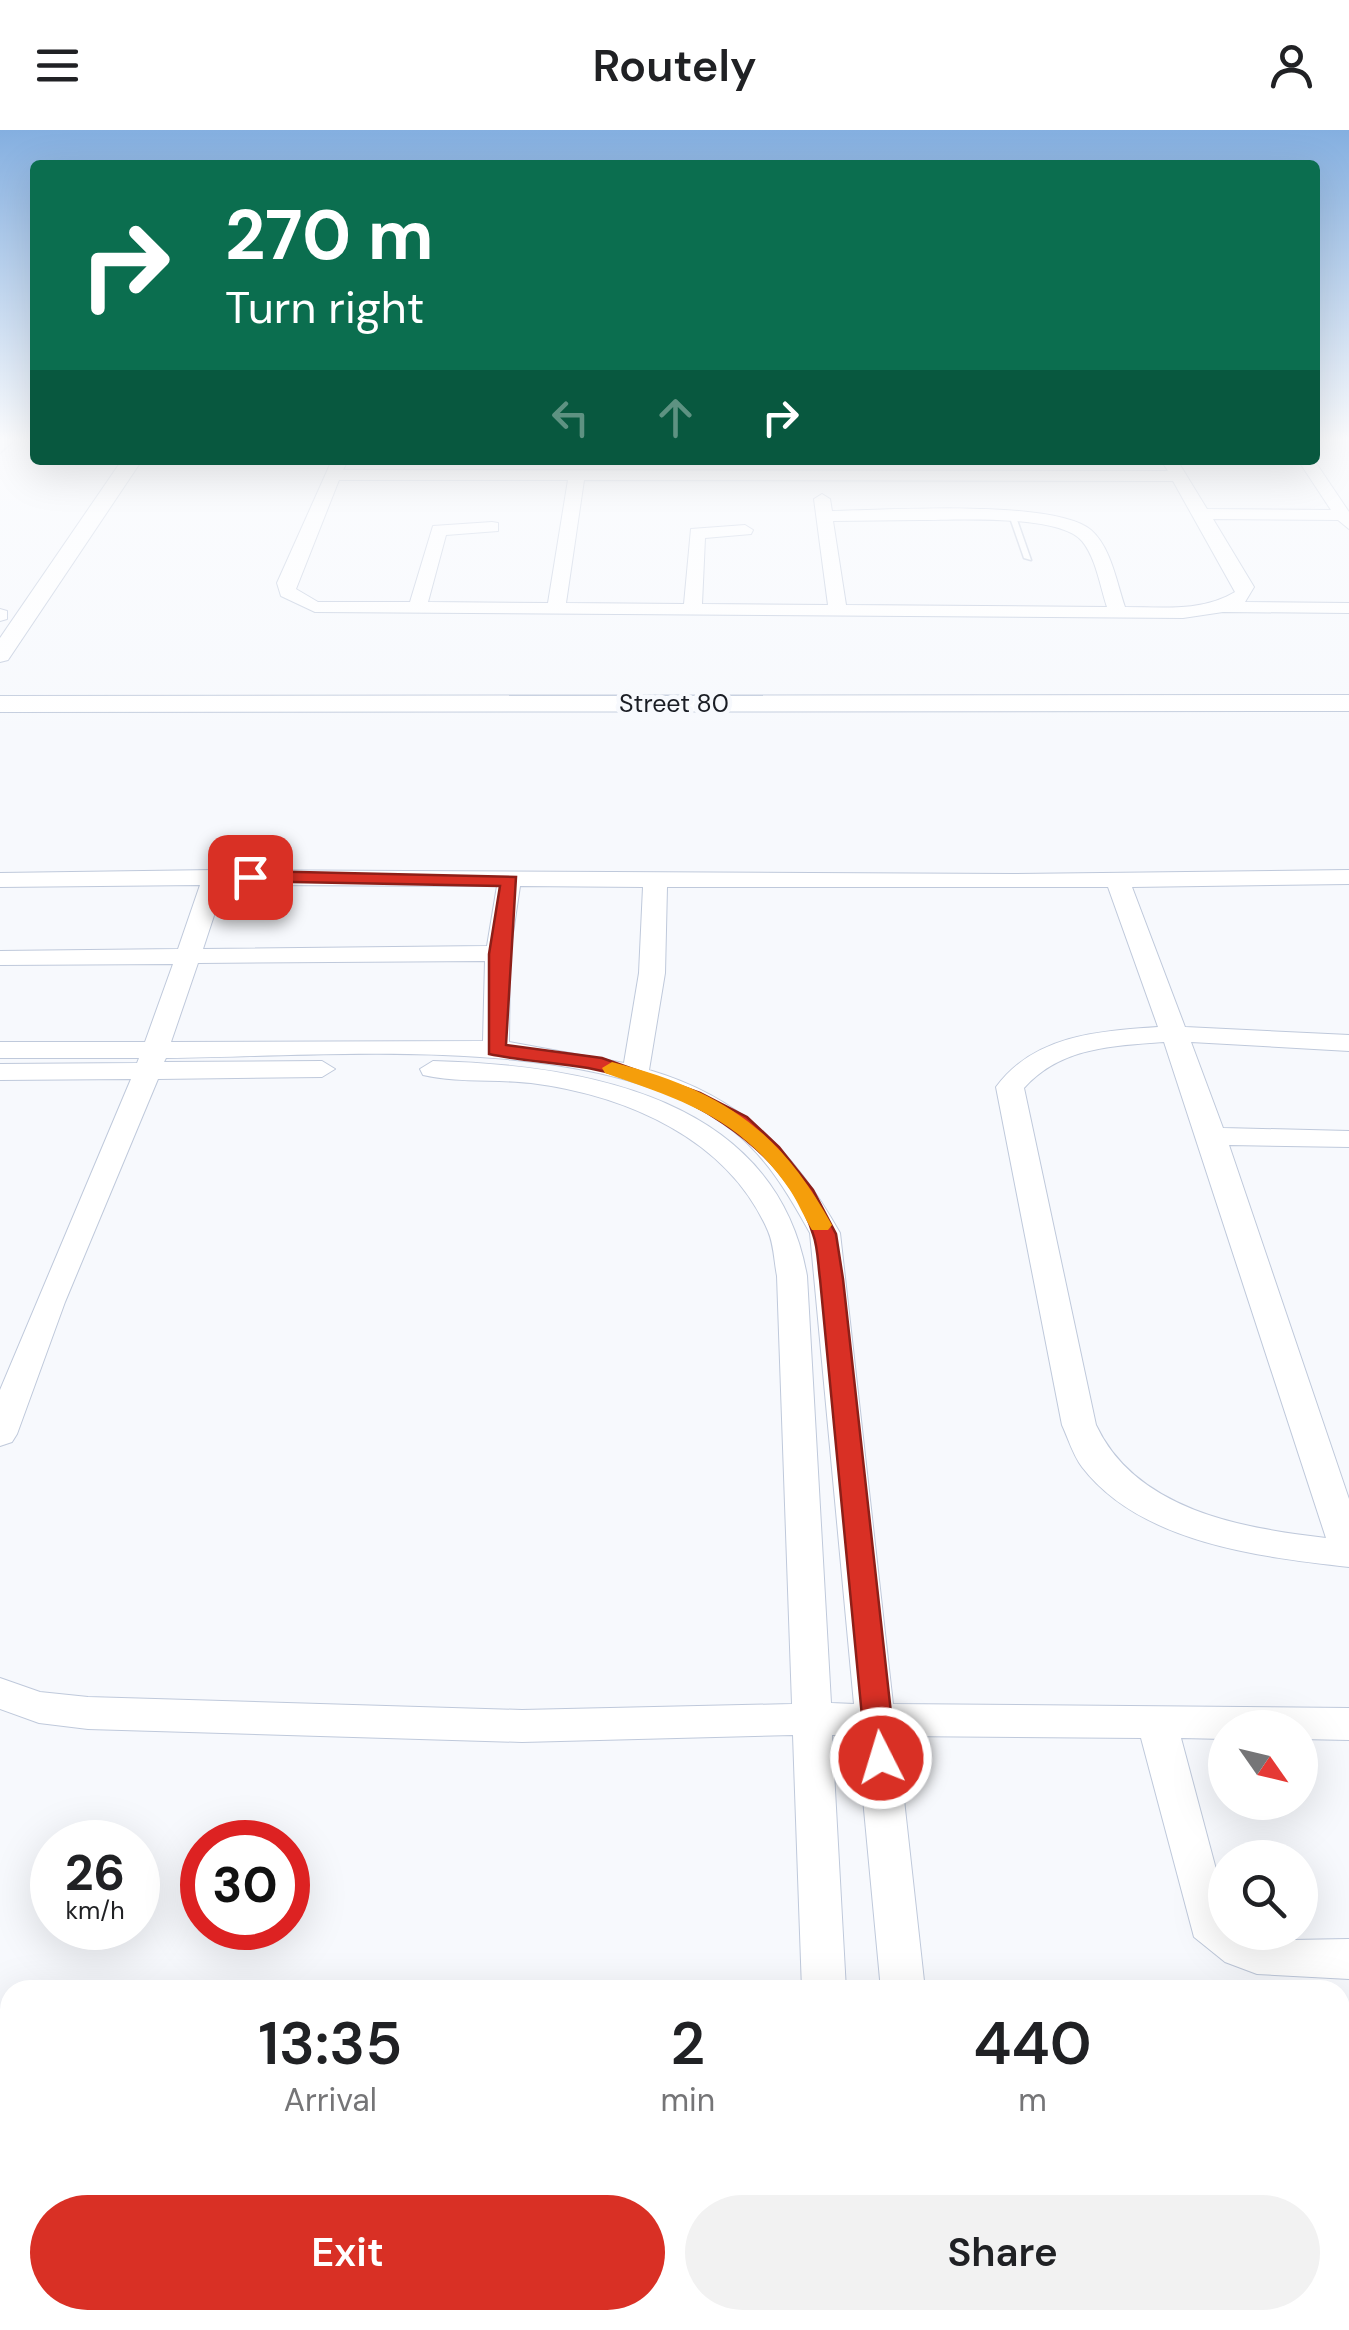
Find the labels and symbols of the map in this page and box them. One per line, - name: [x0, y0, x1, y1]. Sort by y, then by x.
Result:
- street label: Street 80: [619, 687, 729, 720]
- pin: [208, 835, 293, 920]
- position arrow: [829, 1706, 933, 1810]
- north arrow: [1208, 1710, 1318, 1820]
- speed limit sign: 30: [180, 1820, 310, 1950]

